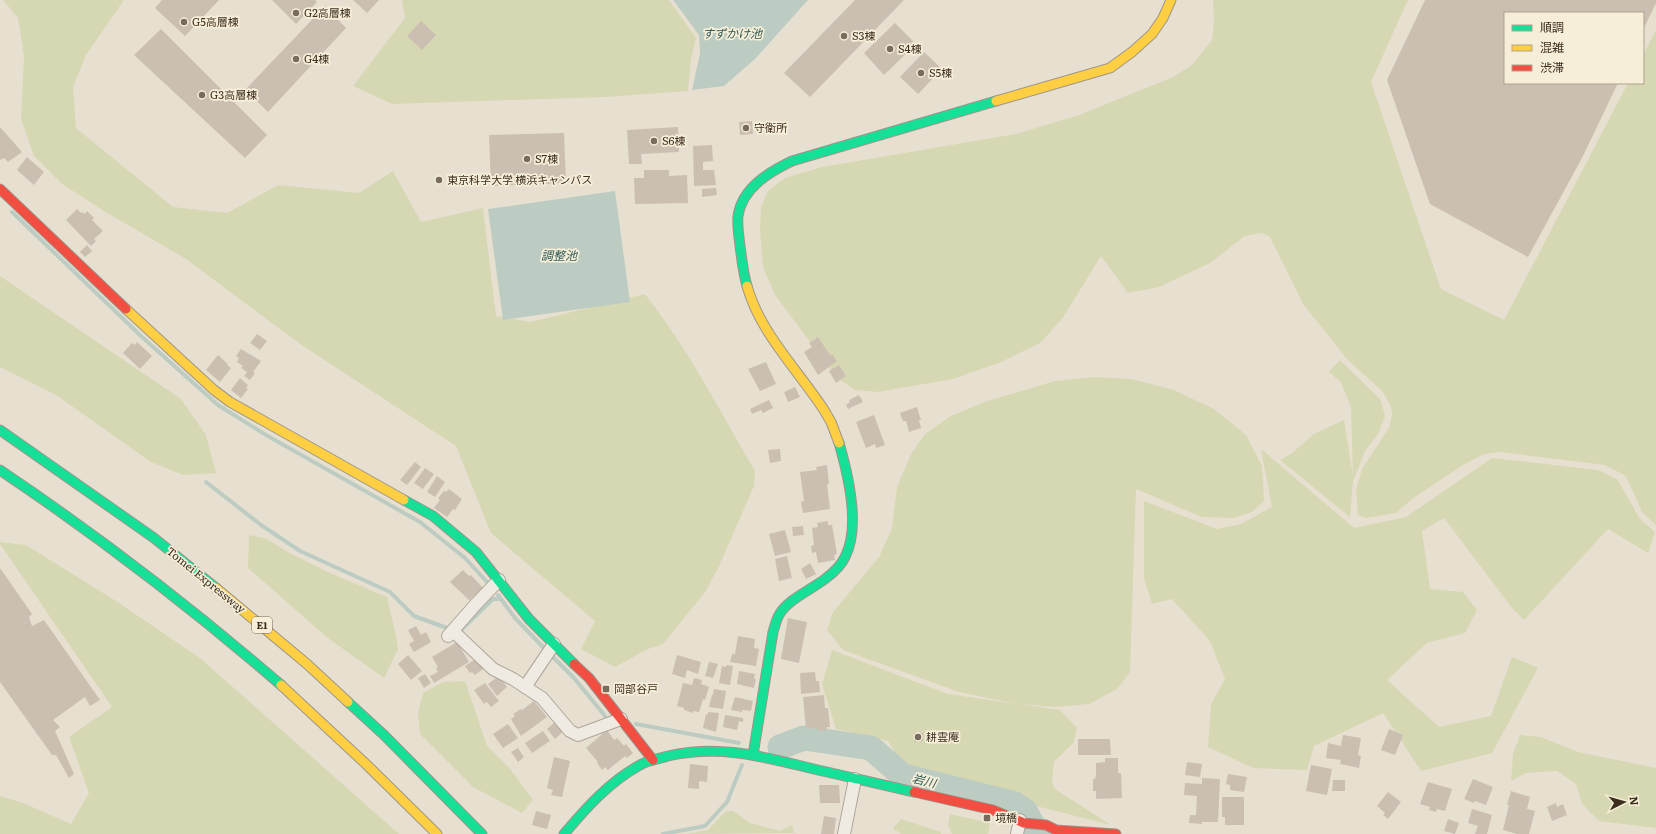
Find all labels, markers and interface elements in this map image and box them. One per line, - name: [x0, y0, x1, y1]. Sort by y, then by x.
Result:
- place label: G2高層棟: [304, 4, 351, 20]
- marker: G2高層棟: [291, 8, 301, 18]
- legend: [1504, 12, 1644, 84]
- place label: G5高層棟: [192, 13, 239, 29]
- marker: G5高層棟: [179, 17, 189, 27]
- text: 順調: [1540, 18, 1564, 36]
- water label: すずかけ池: [702, 24, 763, 42]
- place label: S3棟: [852, 27, 876, 43]
- marker: S3棟: [839, 31, 849, 41]
- text: 混雑: [1540, 38, 1564, 56]
- place label: S4棟: [898, 40, 922, 56]
- marker: S4棟: [885, 44, 895, 54]
- place label: G4棟: [304, 50, 329, 66]
- marker: G4棟: [291, 54, 301, 64]
- text: 渋滞: [1540, 58, 1564, 76]
- place label: S5棟: [929, 64, 952, 80]
- marker: S5棟: [916, 68, 926, 78]
- place label: G3高層棟: [210, 86, 257, 102]
- marker: G3高層棟: [197, 90, 207, 100]
- place label: 守衛所: [754, 119, 788, 135]
- marker: 守衛所: [741, 123, 751, 133]
- place label: S6棟: [662, 132, 686, 148]
- marker: S6棟: [649, 136, 659, 146]
- place label: S7棟: [535, 150, 558, 166]
- marker: S7棟: [522, 154, 532, 164]
- place label: 東京科学大学 横浜キャンパス: [447, 171, 592, 187]
- marker: 東京科学大学 横浜キャンパス: [434, 175, 444, 185]
- water label: 調整池: [541, 246, 578, 264]
- street label: Tomei Expressway: [164, 542, 250, 616]
- road number: E1: [252, 617, 272, 633]
- place label: 岡部谷戸: [614, 680, 658, 696]
- marker: 岡部谷戸: [601, 684, 611, 694]
- place label: 耕雲庵: [926, 728, 959, 744]
- marker: 耕雲庵: [913, 732, 923, 742]
- water label: 岩川: [910, 768, 940, 792]
- north arrow: [1604, 782, 1644, 822]
- text: N: [1627, 795, 1643, 806]
- place label: 境橋: [995, 809, 1017, 825]
- marker: 境橋: [982, 813, 992, 823]

